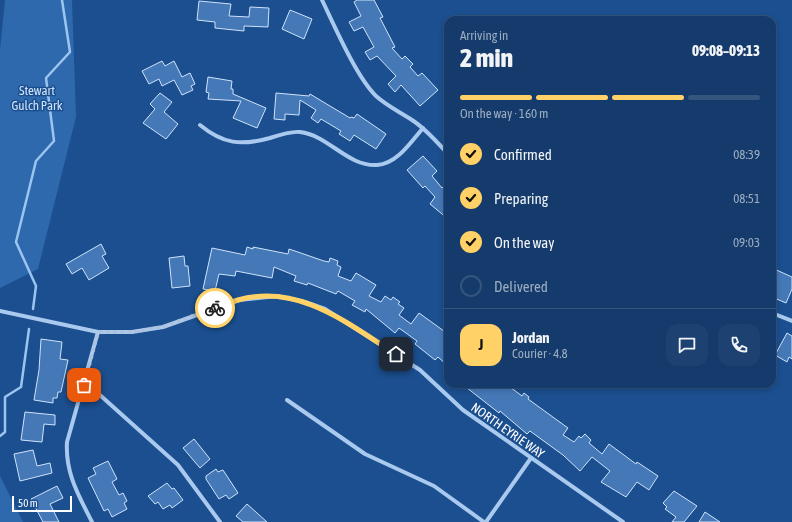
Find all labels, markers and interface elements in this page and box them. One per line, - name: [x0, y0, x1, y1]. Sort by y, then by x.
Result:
- text: Arriving in: [460, 28, 508, 43]
- text: 09:08–09:13: [692, 42, 760, 59]
- text: 2 min: [460, 43, 513, 73]
- park label: Stewart Gulch Park: [11, 83, 63, 113]
- text: On the way · 160 m: [460, 106, 548, 121]
- icon: check: [460, 143, 482, 165]
- text: Confirmed: [494, 146, 552, 163]
- text: 08:39: [733, 147, 760, 162]
- icon: check: [460, 187, 482, 209]
- text: Preparing: [494, 190, 548, 207]
- text: 08:51: [733, 191, 760, 206]
- icon: check: [460, 231, 482, 253]
- text: On the way: [494, 234, 555, 251]
- text: 09:03: [733, 235, 760, 250]
- text: Delivered: [494, 278, 548, 295]
- courier: [195, 288, 235, 328]
- icon: bike: [204, 297, 226, 319]
- button: chat: [666, 324, 708, 366]
- button: phone: [718, 324, 760, 366]
- text: Jordan: [512, 329, 550, 346]
- text: J: [479, 336, 483, 353]
- pin: [379, 337, 413, 371]
- icon: home: [385, 343, 407, 365]
- text: Courier · 4.8: [512, 346, 568, 361]
- pin: [67, 368, 101, 402]
- icon: bag: [73, 374, 95, 396]
- street label: NORTH EYRIE WAY: [468, 400, 547, 461]
- scale bar: [12, 494, 72, 513]
- text: 50 m: [18, 497, 38, 509]

